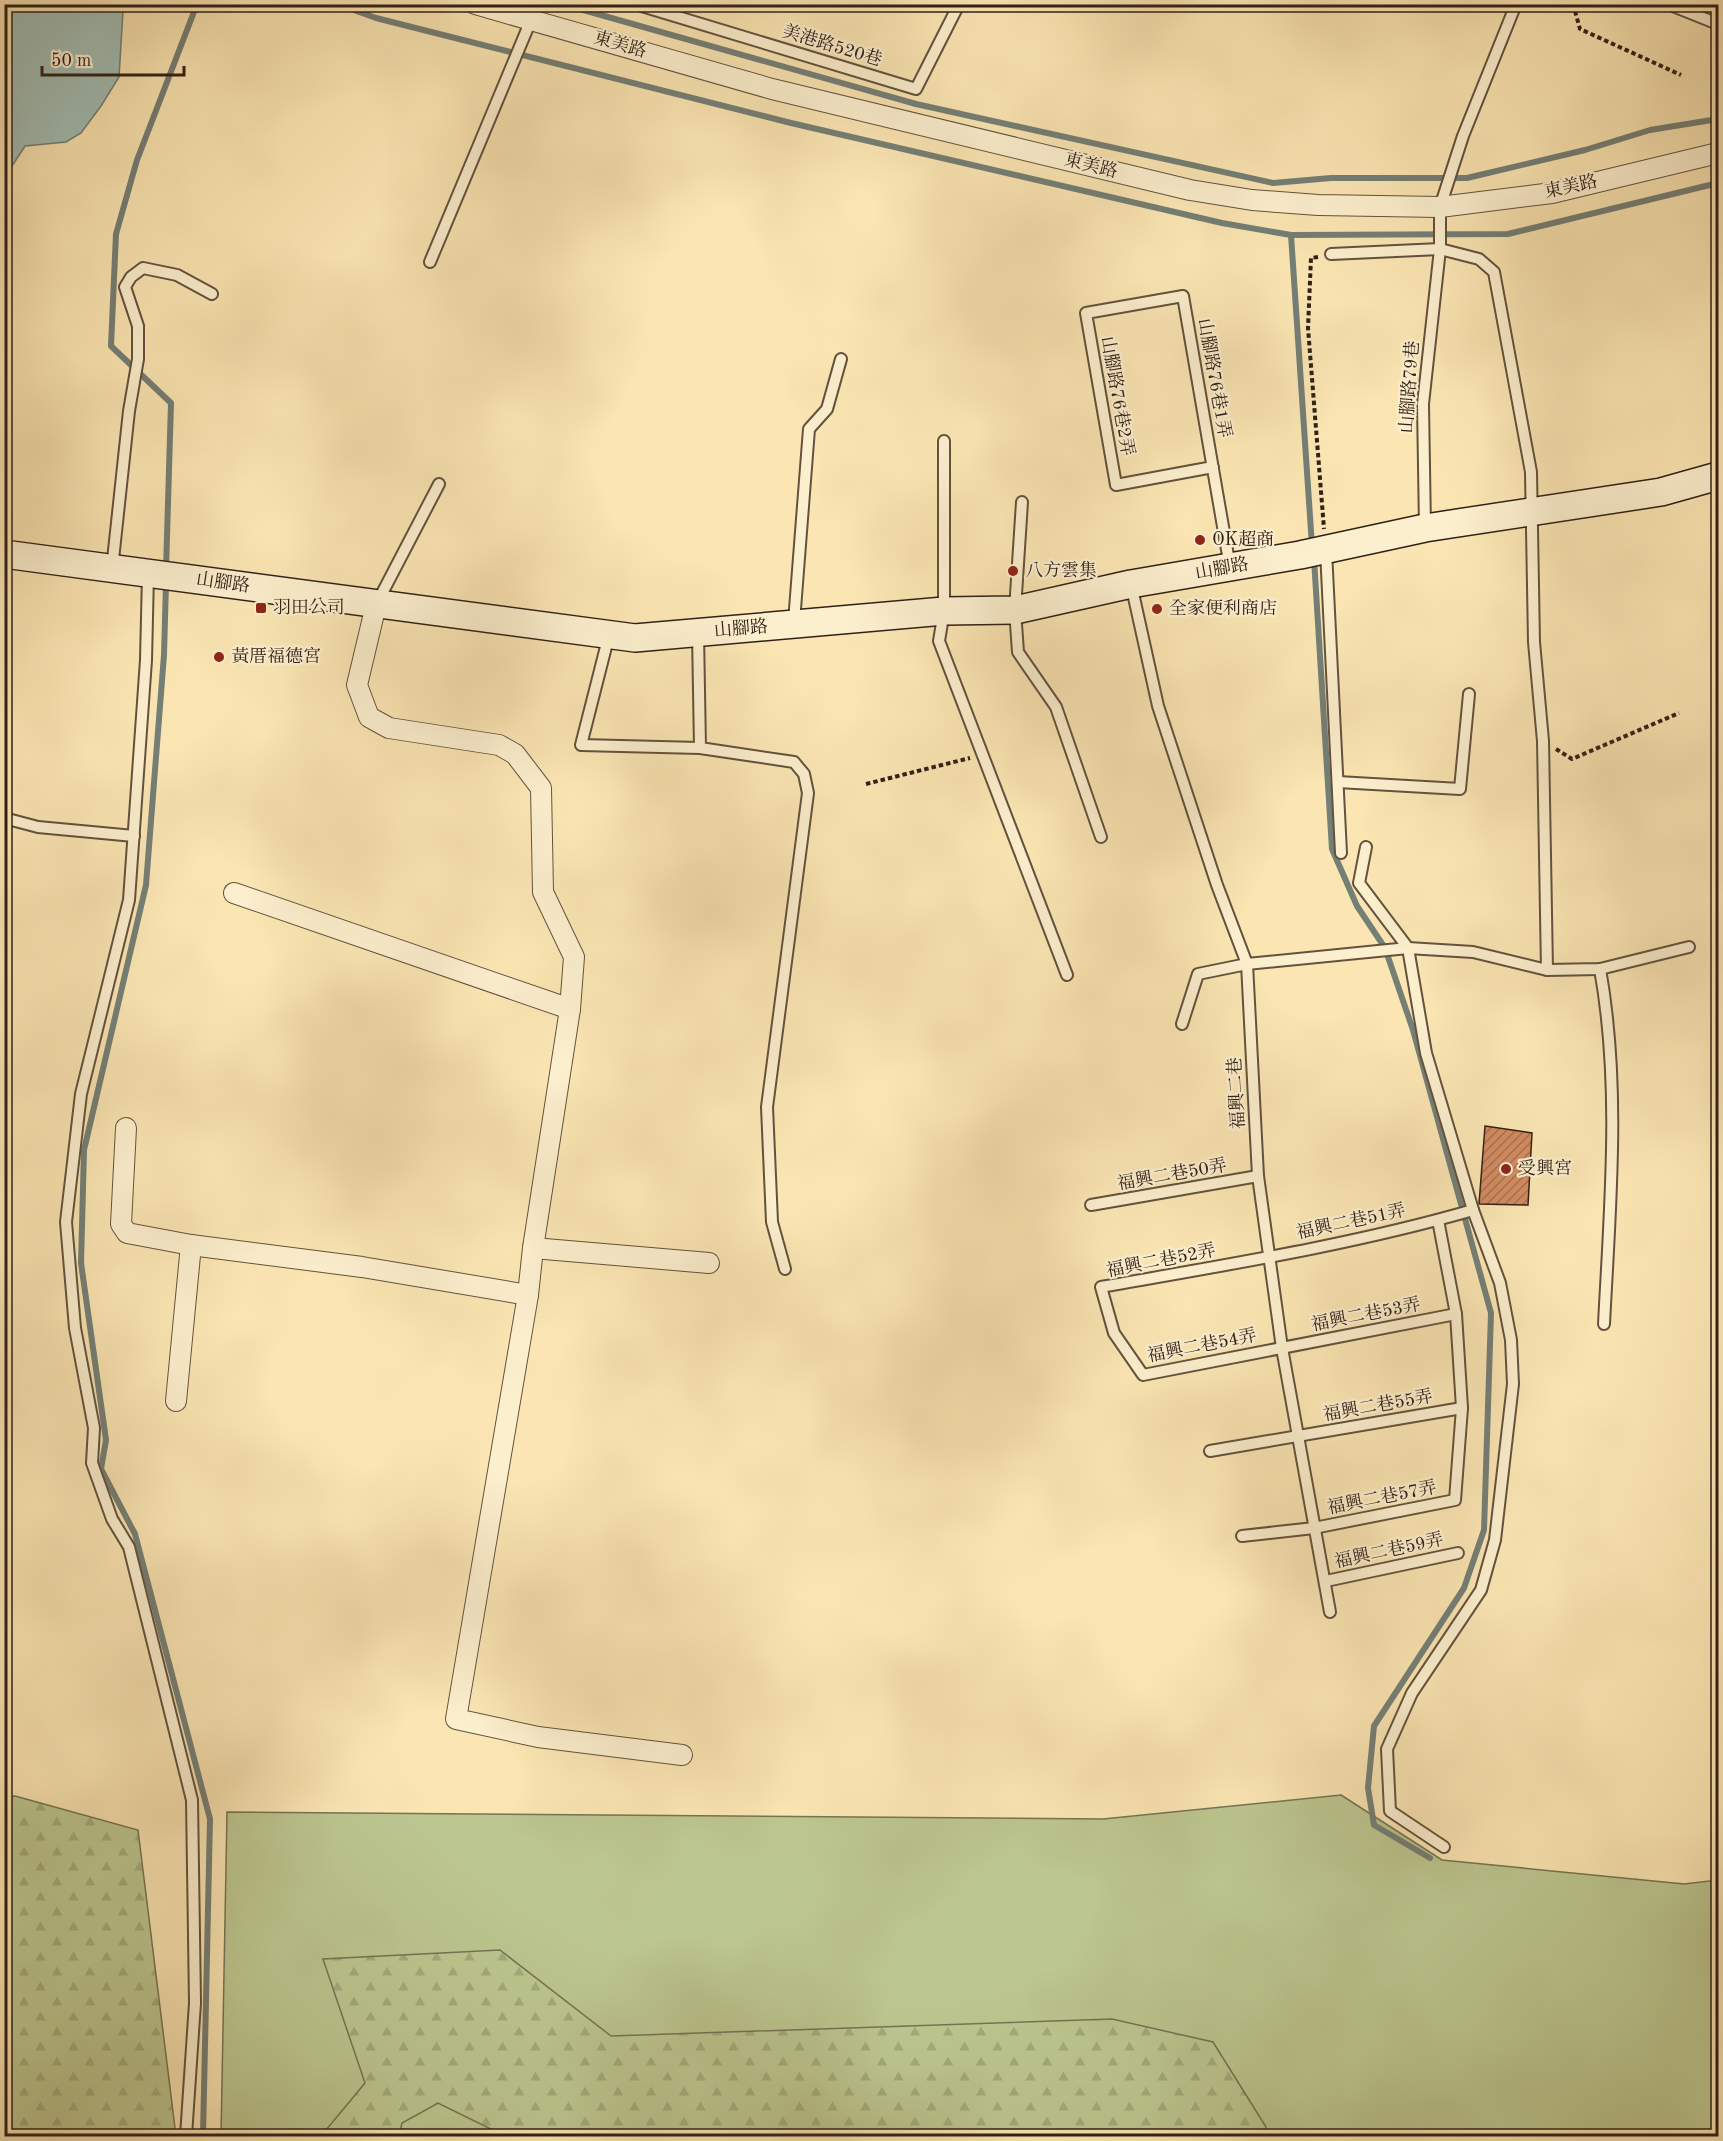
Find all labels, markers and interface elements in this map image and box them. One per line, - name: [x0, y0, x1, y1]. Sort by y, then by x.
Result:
- street label: 美港路520巷: [780, 20, 885, 70]
- street label: 東美路: [592, 27, 649, 61]
- scale bar: [42, 39, 184, 77]
- text: 50 m: [51, 52, 91, 70]
- street label: 東美路: [1063, 149, 1120, 181]
- street label: 東美路: [1542, 171, 1599, 201]
- street label: 山腳路76巷1弄: [1195, 316, 1235, 439]
- street label: 山腳路76巷2弄: [1098, 334, 1138, 457]
- street label: 山腳路79巷: [1396, 340, 1422, 434]
- place label: OK超商: [1212, 529, 1274, 549]
- marker: OK超商: [1193, 533, 1207, 547]
- street label: 山腳路: [1194, 553, 1250, 583]
- place label: 八方雲集: [1025, 560, 1097, 580]
- marker: 八方雲集: [1006, 564, 1020, 578]
- street label: 山腳路: [195, 568, 251, 596]
- place label: 羽田公司: [273, 597, 345, 617]
- place label: 全家便利商店: [1169, 598, 1277, 618]
- marker: 羽田公司: [254, 601, 268, 615]
- marker: 全家便利商店: [1150, 602, 1164, 616]
- street label: 山腳路: [713, 616, 769, 640]
- place label: 黃厝福德宮: [231, 646, 321, 666]
- marker: 黃厝福德宮: [212, 650, 226, 664]
- street label: 福興二巷: [1224, 1057, 1248, 1130]
- street label: 福興二巷50弄: [1115, 1155, 1228, 1193]
- place label: 受興宮: [1518, 1158, 1572, 1178]
- marker: 受興宮: [1499, 1162, 1513, 1176]
- street label: 福興二巷51弄: [1294, 1200, 1407, 1242]
- street label: 福興二巷52弄: [1104, 1240, 1217, 1280]
- street label: 福興二巷53弄: [1309, 1294, 1422, 1334]
- street label: 福興二巷54弄: [1145, 1325, 1258, 1365]
- street label: 福興二巷55弄: [1321, 1386, 1434, 1424]
- street label: 福興二巷57弄: [1325, 1477, 1438, 1517]
- street label: 福興二巷59弄: [1332, 1529, 1445, 1571]

